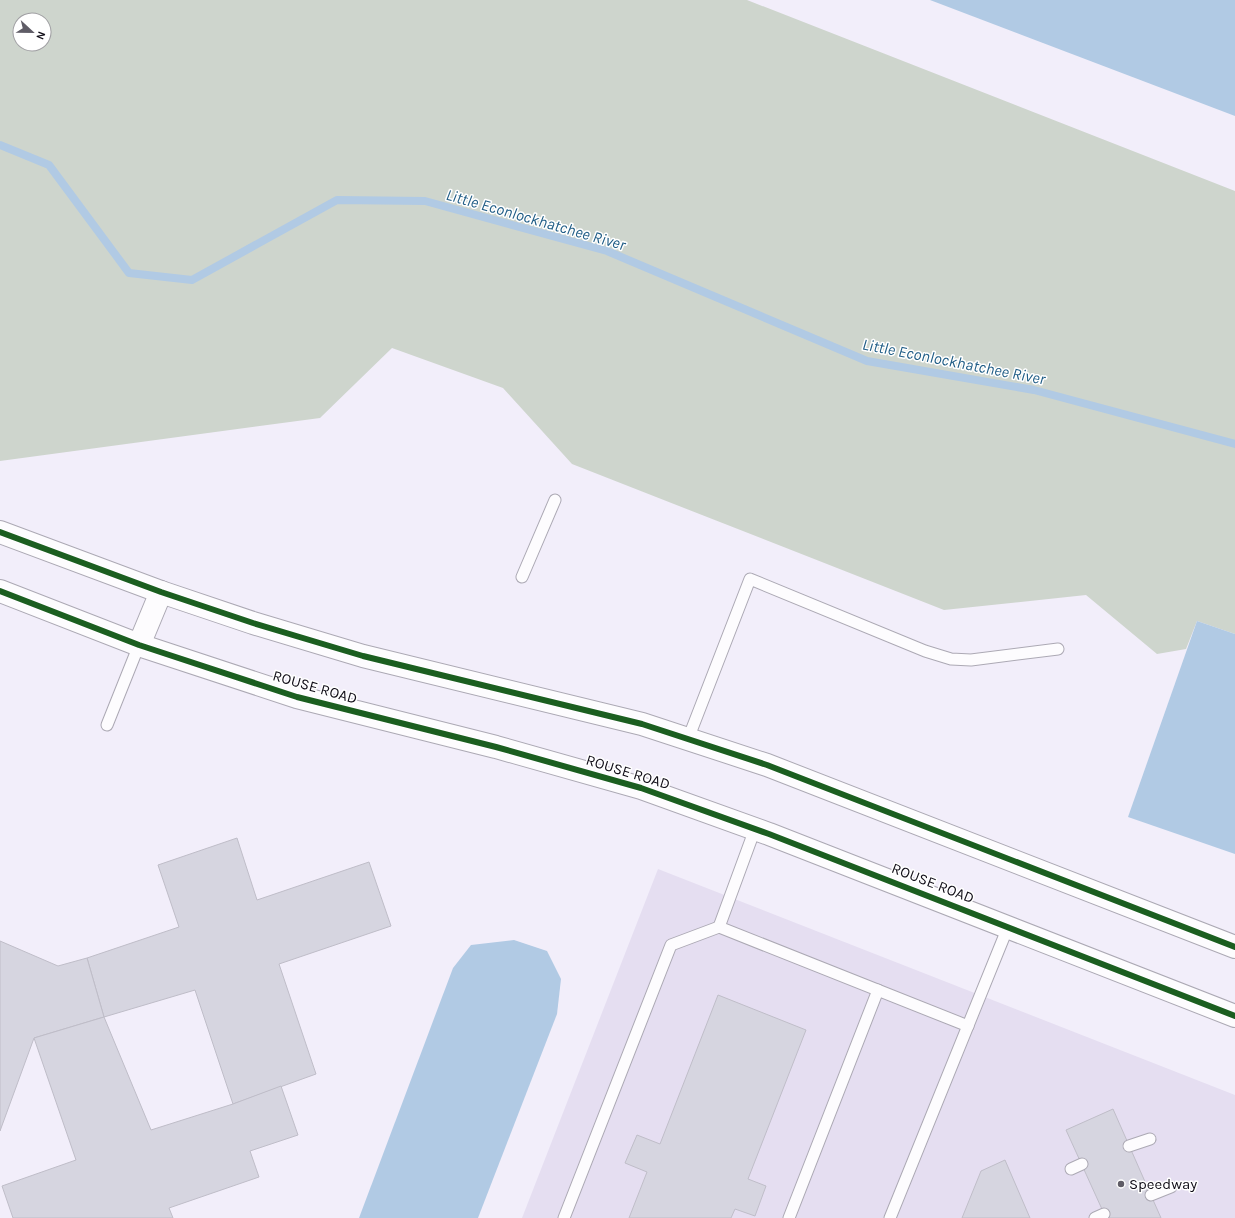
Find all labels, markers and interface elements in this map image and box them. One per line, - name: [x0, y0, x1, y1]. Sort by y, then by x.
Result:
- north arrow: [12, 12, 52, 52]
- text: N: [33, 29, 48, 42]
- water label: Little Econlockhatchee River: [444, 185, 628, 254]
- water label: Little Econlockhatchee River: [861, 334, 1048, 389]
- street label: ROUSE ROAD: [271, 666, 359, 708]
- street label: ROUSE ROAD: [584, 751, 672, 793]
- street label: ROUSE ROAD: [889, 859, 977, 907]
- place label: Speedway: [1129, 1175, 1197, 1193]
- marker: Speedway: [1116, 1179, 1126, 1189]

